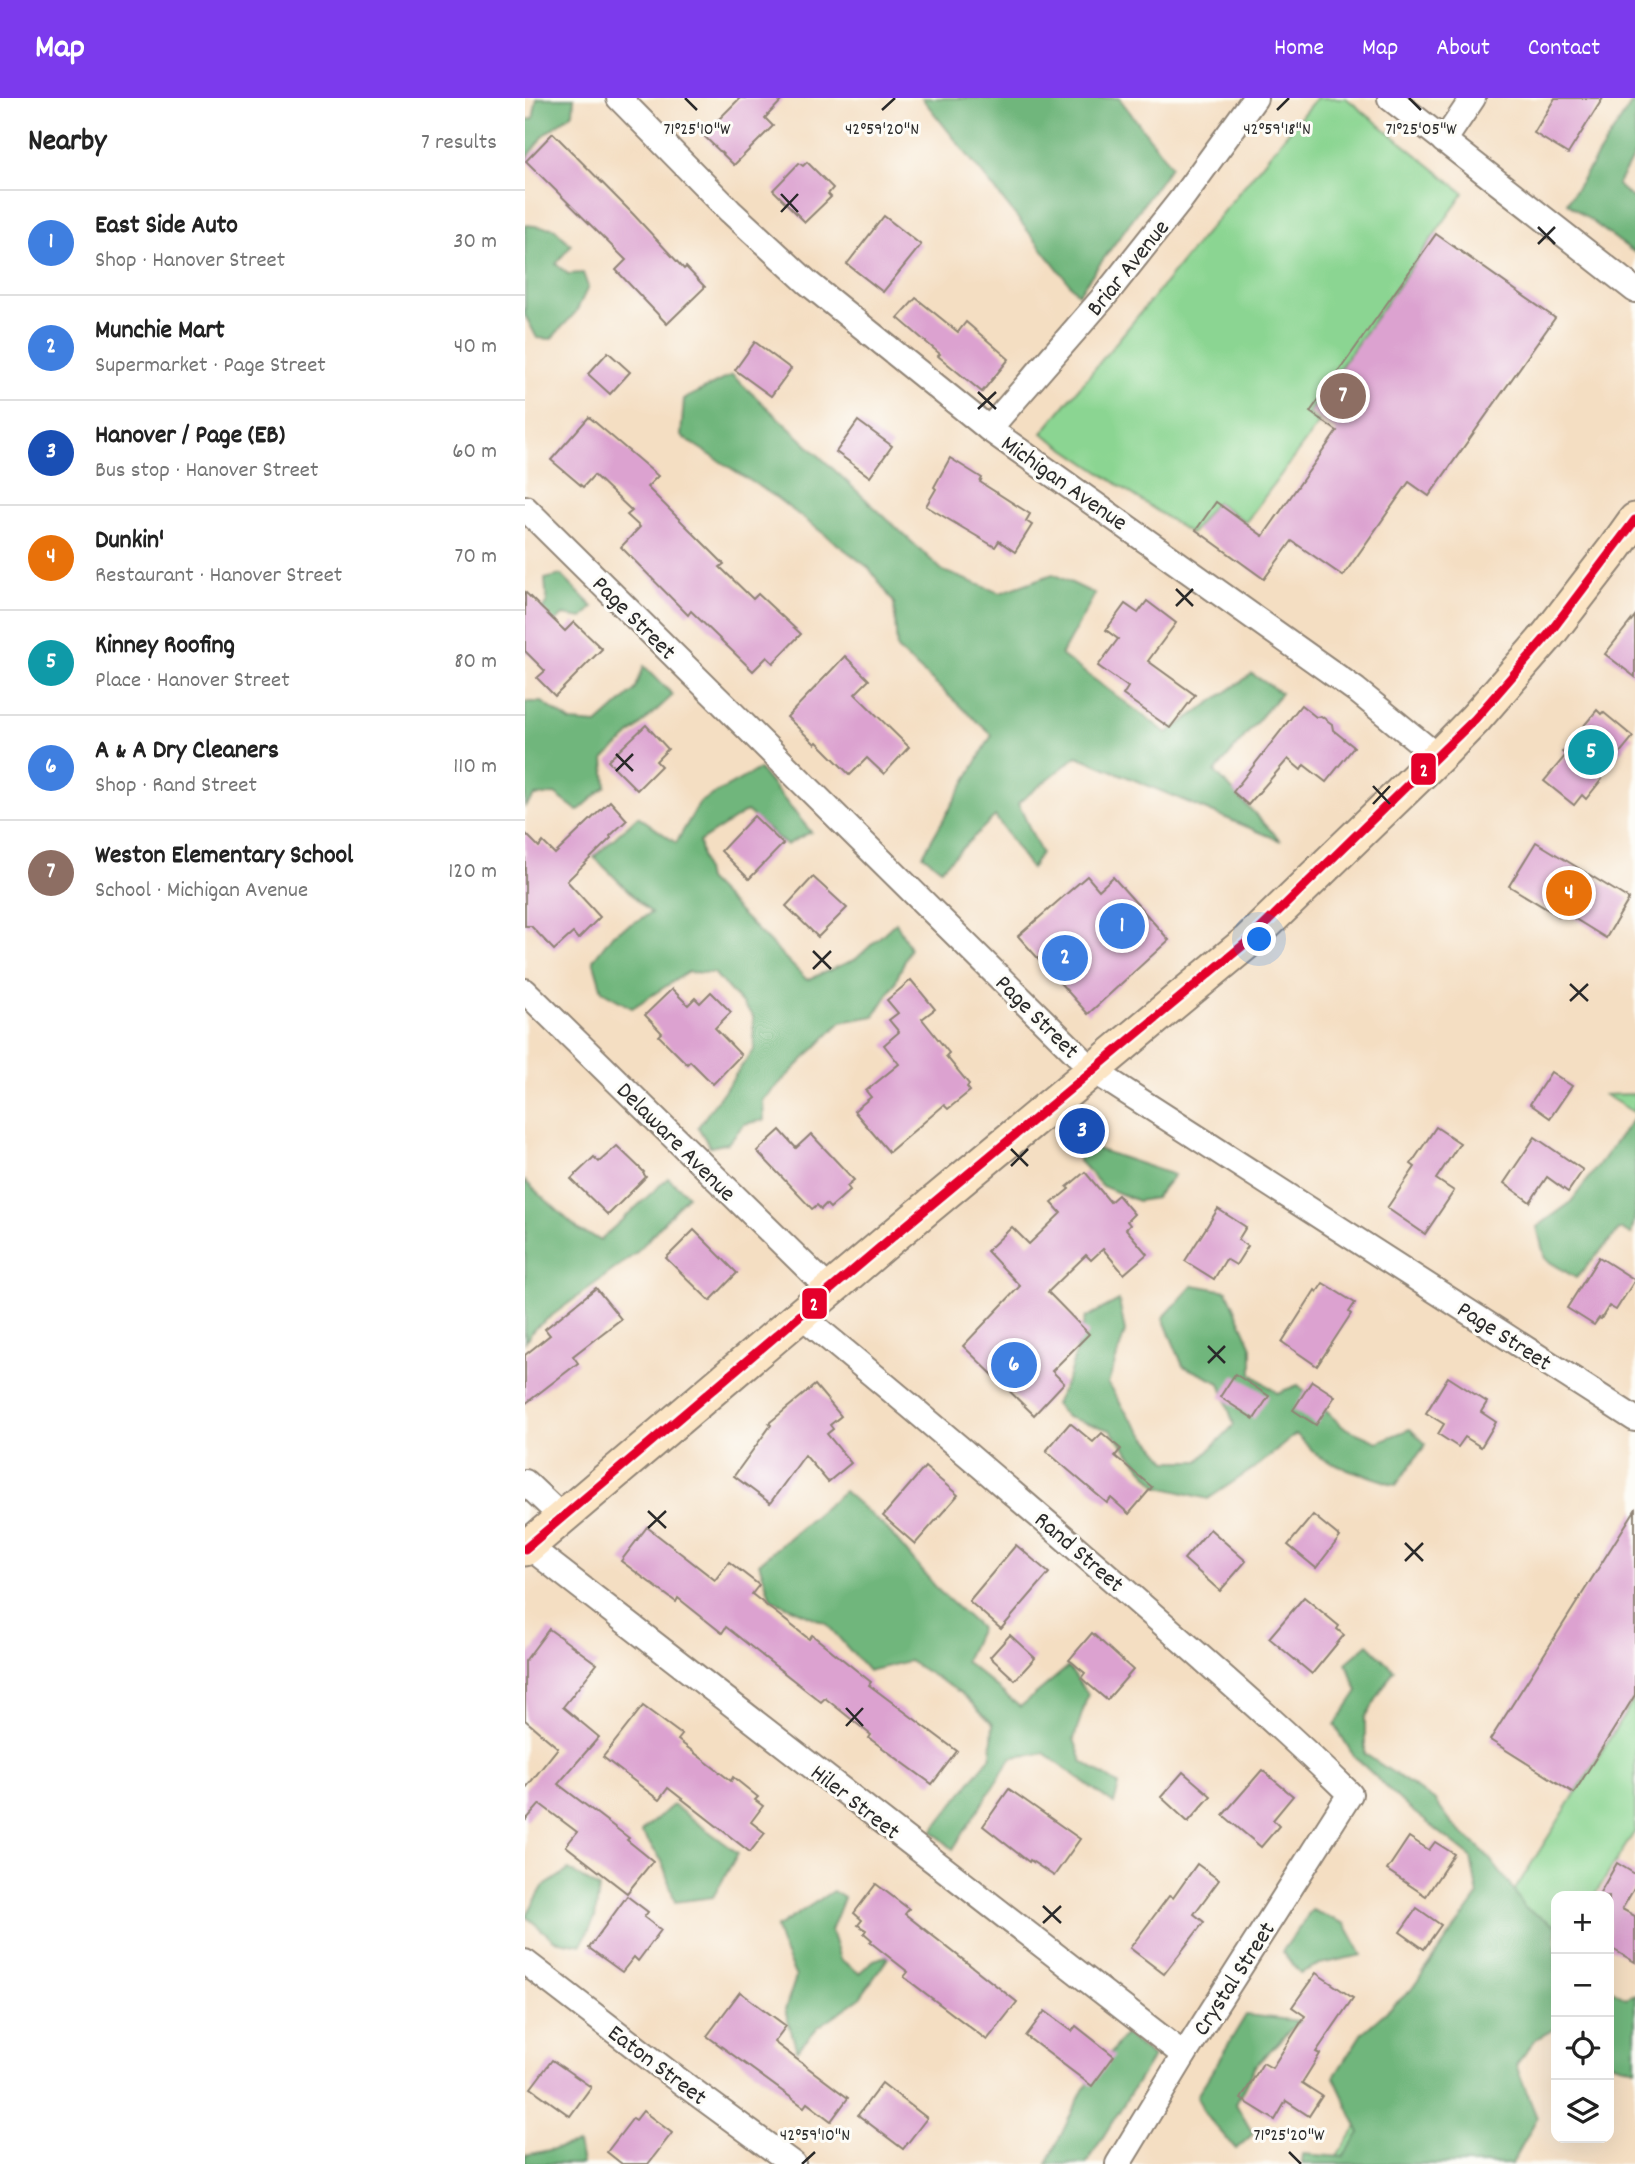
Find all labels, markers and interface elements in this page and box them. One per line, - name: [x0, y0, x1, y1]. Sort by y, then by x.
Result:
- text: Map: [35, 26, 85, 73]
- text: Home: [1274, 32, 1324, 66]
- text: Map: [1362, 32, 1398, 66]
- text: About: [1436, 32, 1490, 66]
- text: Contact: [1528, 32, 1600, 66]
- text: 71°25'10"W: [664, 118, 731, 143]
- text: 42°59'20"N: [845, 118, 919, 143]
- text: 42°59'18"N: [1243, 118, 1311, 143]
- text: 71°25'05"W: [1385, 118, 1457, 143]
- text: Nearby: [28, 122, 106, 165]
- text: 7 results: [421, 127, 497, 160]
- text: East Side Auto: [95, 208, 238, 245]
- street label: Briar Avenue: [1080, 213, 1179, 325]
- text: 1: [48, 226, 54, 259]
- text: 30 m: [453, 226, 497, 259]
- text: Shop · Hanover Street: [95, 245, 285, 278]
- text: Munchie Mart: [95, 313, 225, 350]
- text: 2: [46, 331, 56, 364]
- text: 40 m: [454, 331, 497, 364]
- text: Supermarket · Page Street: [95, 350, 326, 383]
- pin: 7: [1320, 370, 1366, 422]
- text: Hanover / Page (EB): [95, 418, 285, 455]
- street label: Michigan Avenue: [993, 428, 1133, 541]
- text: 3: [46, 436, 56, 469]
- text: 60 m: [452, 436, 497, 469]
- text: Bus stop · Hanover Street: [95, 455, 318, 488]
- text: Dunkin': [95, 523, 164, 560]
- text: 4: [46, 541, 56, 574]
- text: 70 m: [455, 541, 497, 574]
- text: Restaurant · Hanover Street: [95, 560, 342, 593]
- street label: Page Street: [583, 569, 683, 669]
- text: Kinney Roofing: [95, 628, 235, 665]
- text: 5: [46, 646, 56, 679]
- text: 80 m: [454, 646, 497, 679]
- text: Place · Hanover Street: [95, 665, 290, 698]
- pin: 5: [1568, 726, 1614, 778]
- text: A & A Dry Cleaners: [95, 733, 279, 770]
- text: 6: [45, 751, 57, 784]
- text: 110 m: [453, 751, 497, 784]
- line badge: 2: [1410, 752, 1437, 786]
- text: 2: [1420, 759, 1428, 786]
- text: Shop · Rand Street: [95, 770, 257, 803]
- text: Weston Elementary School: [95, 838, 353, 875]
- text: 7: [47, 856, 55, 889]
- text: 120 m: [448, 856, 497, 889]
- pin: 4: [1546, 867, 1592, 919]
- text: School · Michigan Avenue: [95, 875, 308, 908]
- pin: 1: [1099, 900, 1145, 952]
- your location: [1242, 922, 1276, 956]
- pin: 2: [1042, 932, 1088, 984]
- street label: Page Street: [986, 968, 1086, 1068]
- street label: Delaware Avenue: [607, 1076, 742, 1211]
- pin: 3: [1059, 1105, 1105, 1157]
- line badge: 2: [801, 1287, 828, 1320]
- text: 2: [810, 1293, 818, 1320]
- street label: Page Street: [1449, 1294, 1558, 1381]
- pin: 6: [991, 1339, 1037, 1391]
- street label: Rand Street: [1026, 1505, 1130, 1602]
- street label: Hiler Street: [802, 1757, 906, 1849]
- map controls: [1551, 1891, 1614, 2143]
- button: +: [1551, 1891, 1614, 1954]
- street label: Crystal Street: [1186, 1916, 1285, 2044]
- button: −: [1551, 1954, 1614, 2017]
- button: locate: [1551, 2017, 1614, 2080]
- street label: Eaton Street: [599, 2018, 713, 2115]
- button: layers: [1551, 2080, 1614, 2143]
- text: 42°59'10"N: [780, 2124, 850, 2149]
- text: 71°25'20"W: [1254, 2124, 1325, 2149]

